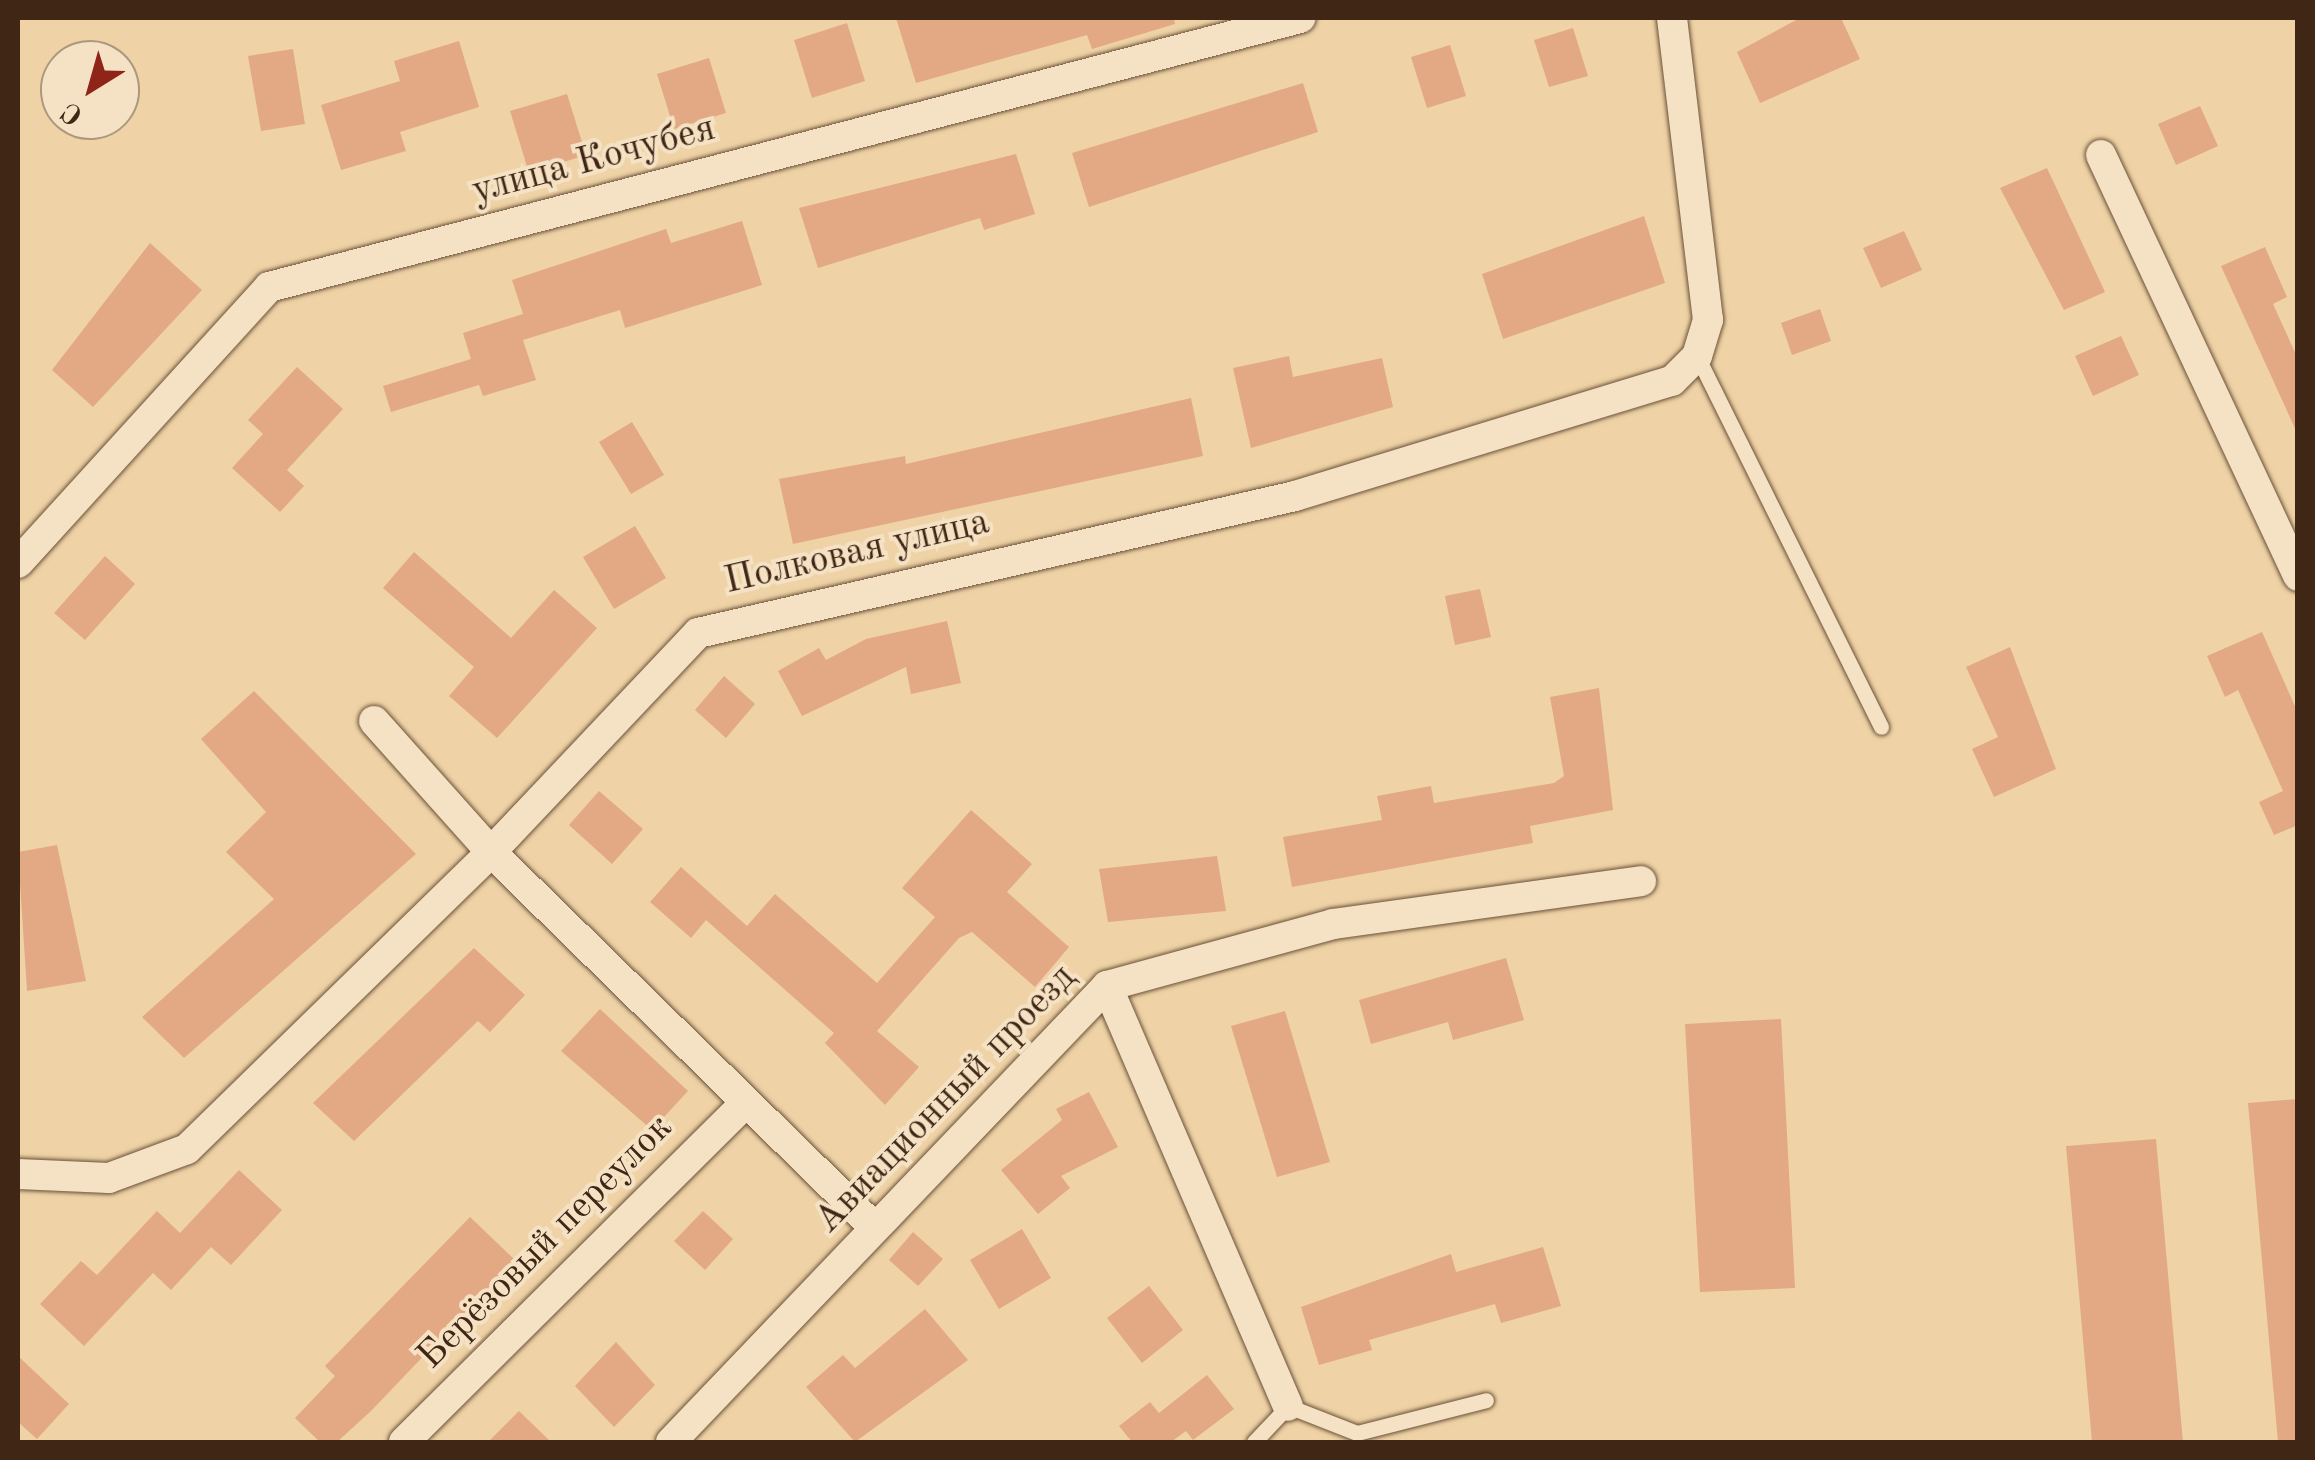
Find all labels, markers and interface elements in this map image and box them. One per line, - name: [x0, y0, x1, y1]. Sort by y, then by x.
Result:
- north arrow: [40, 40, 140, 140]
- text: С: [57, 96, 89, 129]
- street label: улица Кочубея: [468, 107, 720, 215]
- street label: Полковая улица: [720, 500, 994, 606]
- street label: Авиационный проезд: [806, 956, 1086, 1244]
- street label: Берёзовый переулок: [409, 1106, 683, 1380]

